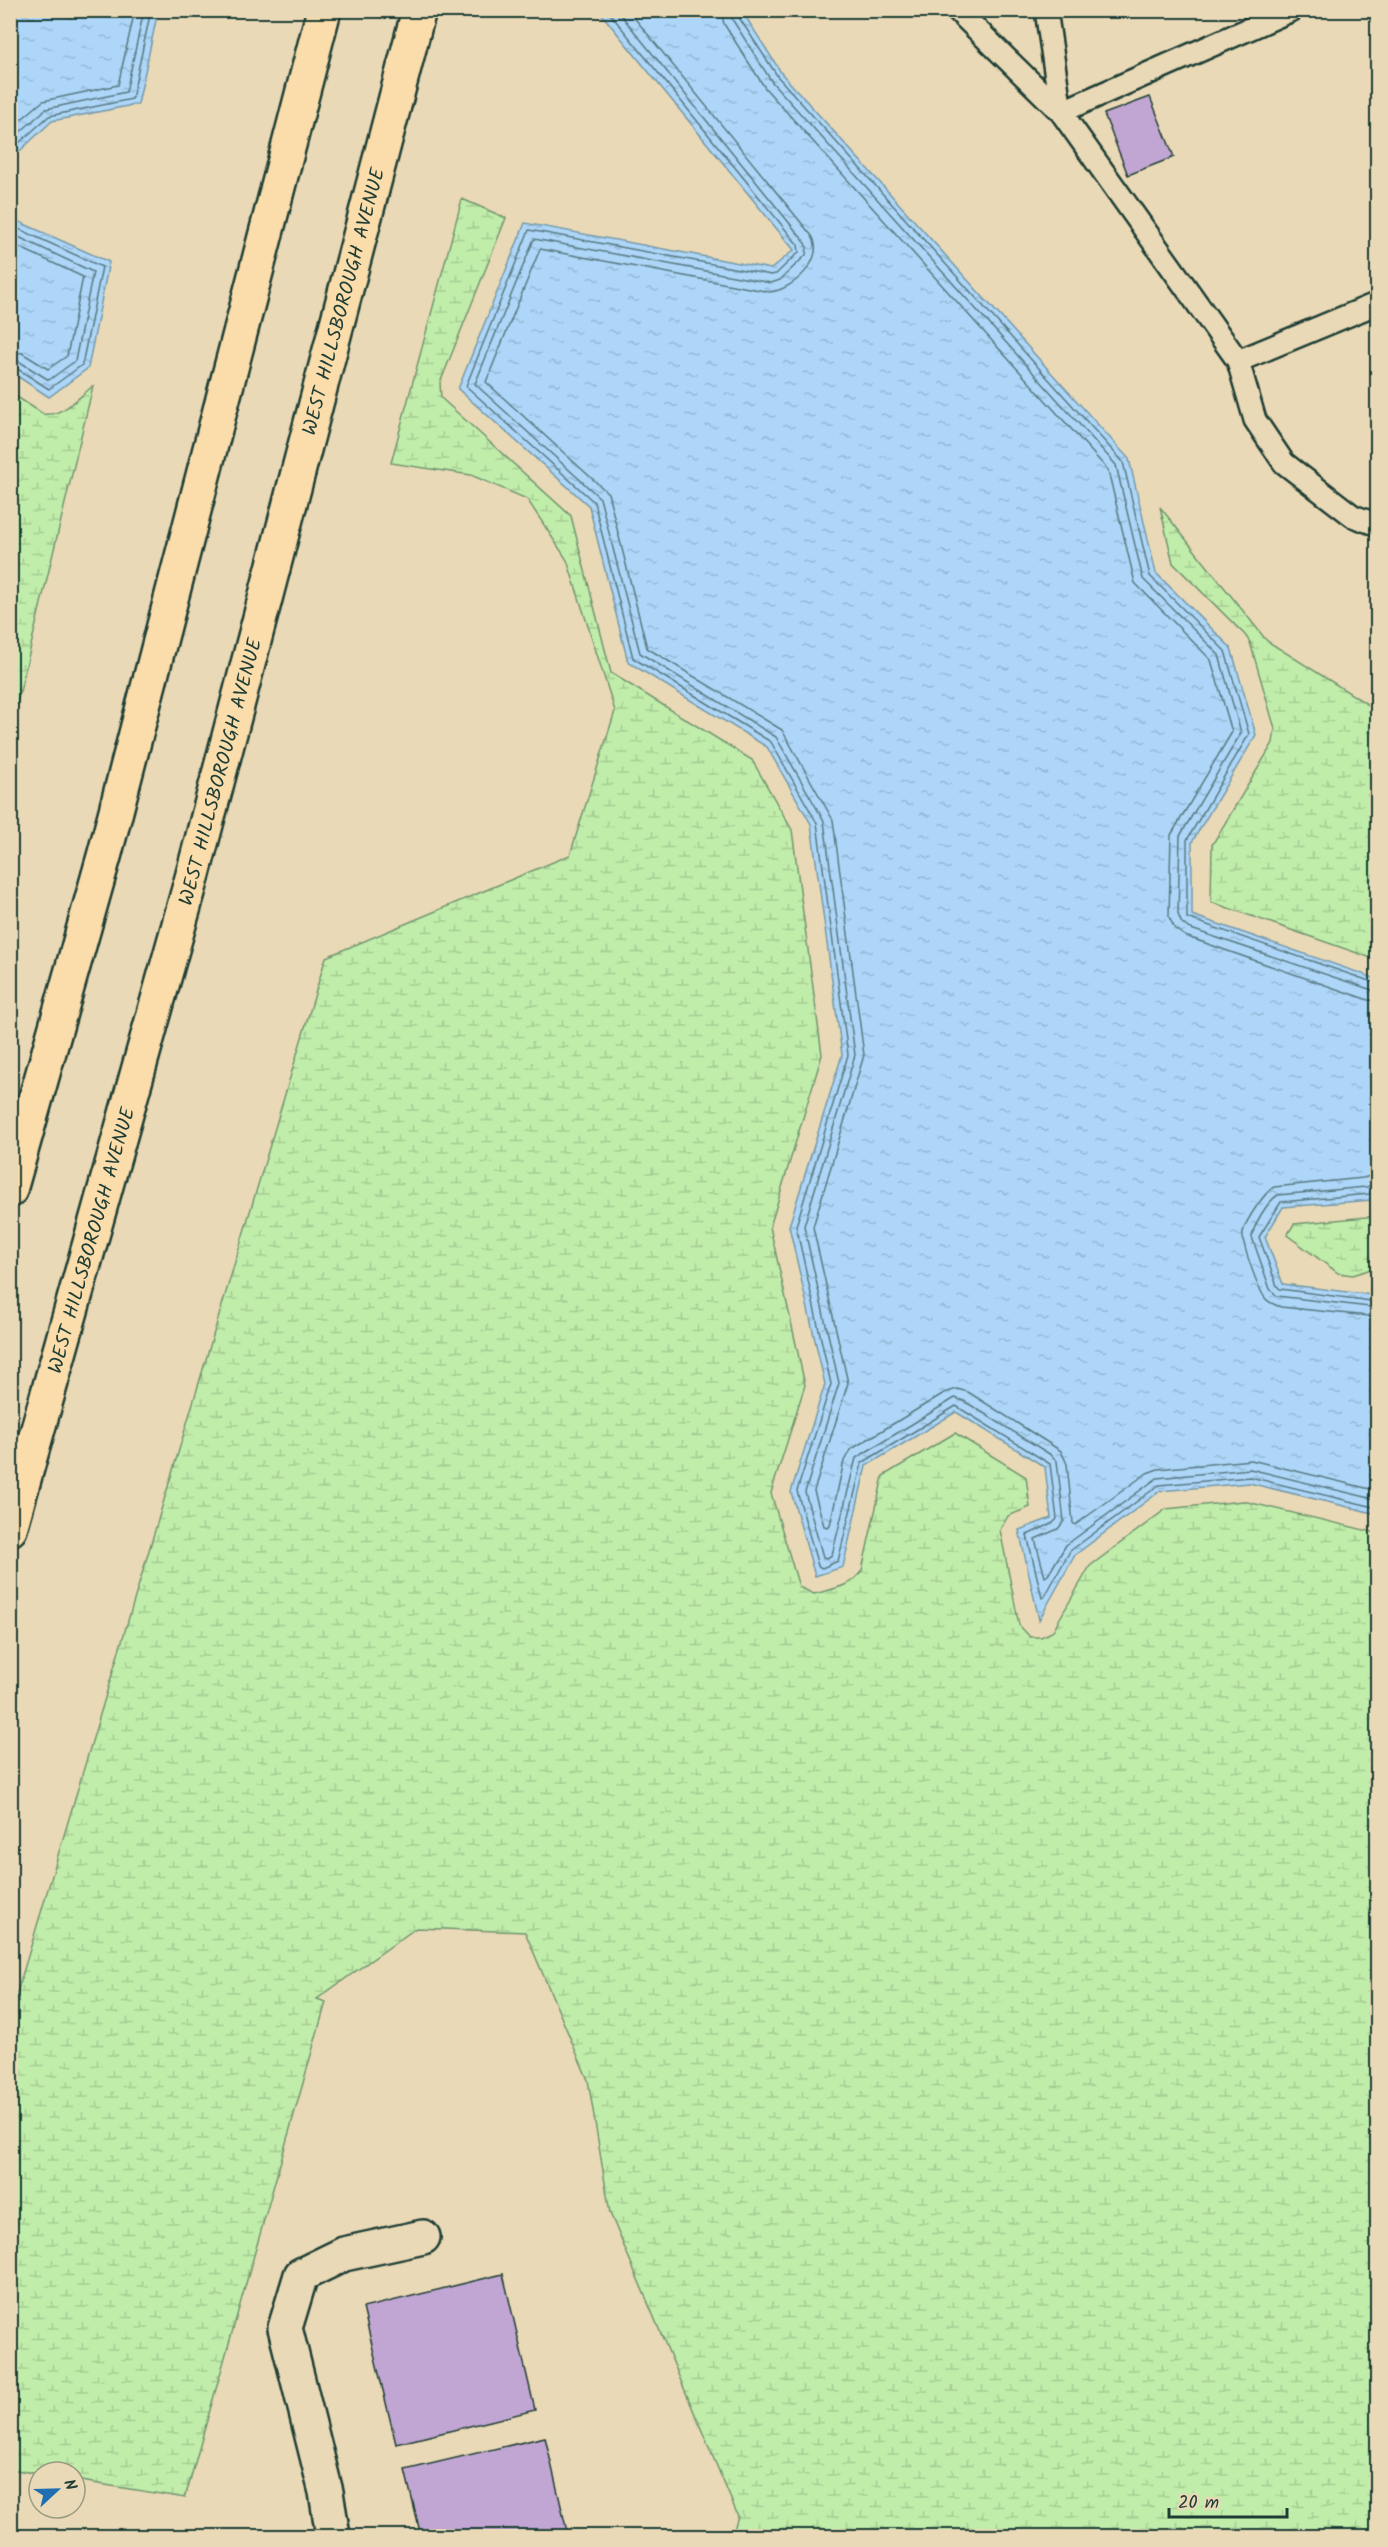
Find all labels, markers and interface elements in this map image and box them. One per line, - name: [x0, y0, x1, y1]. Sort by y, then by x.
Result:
- street label: WEST HILLSBOROUGH AVENUE: [294, 163, 395, 439]
- street label: WEST HILLSBOROUGH AVENUE: [171, 634, 272, 909]
- street label: WEST HILLSBOROUGH AVENUE: [40, 1103, 145, 1377]
- north arrow: [27, 2460, 87, 2520]
- text: N: [56, 2476, 83, 2494]
- scale bar: [1169, 2481, 1288, 2519]
- text: 20 m: [1178, 2489, 1219, 2518]

